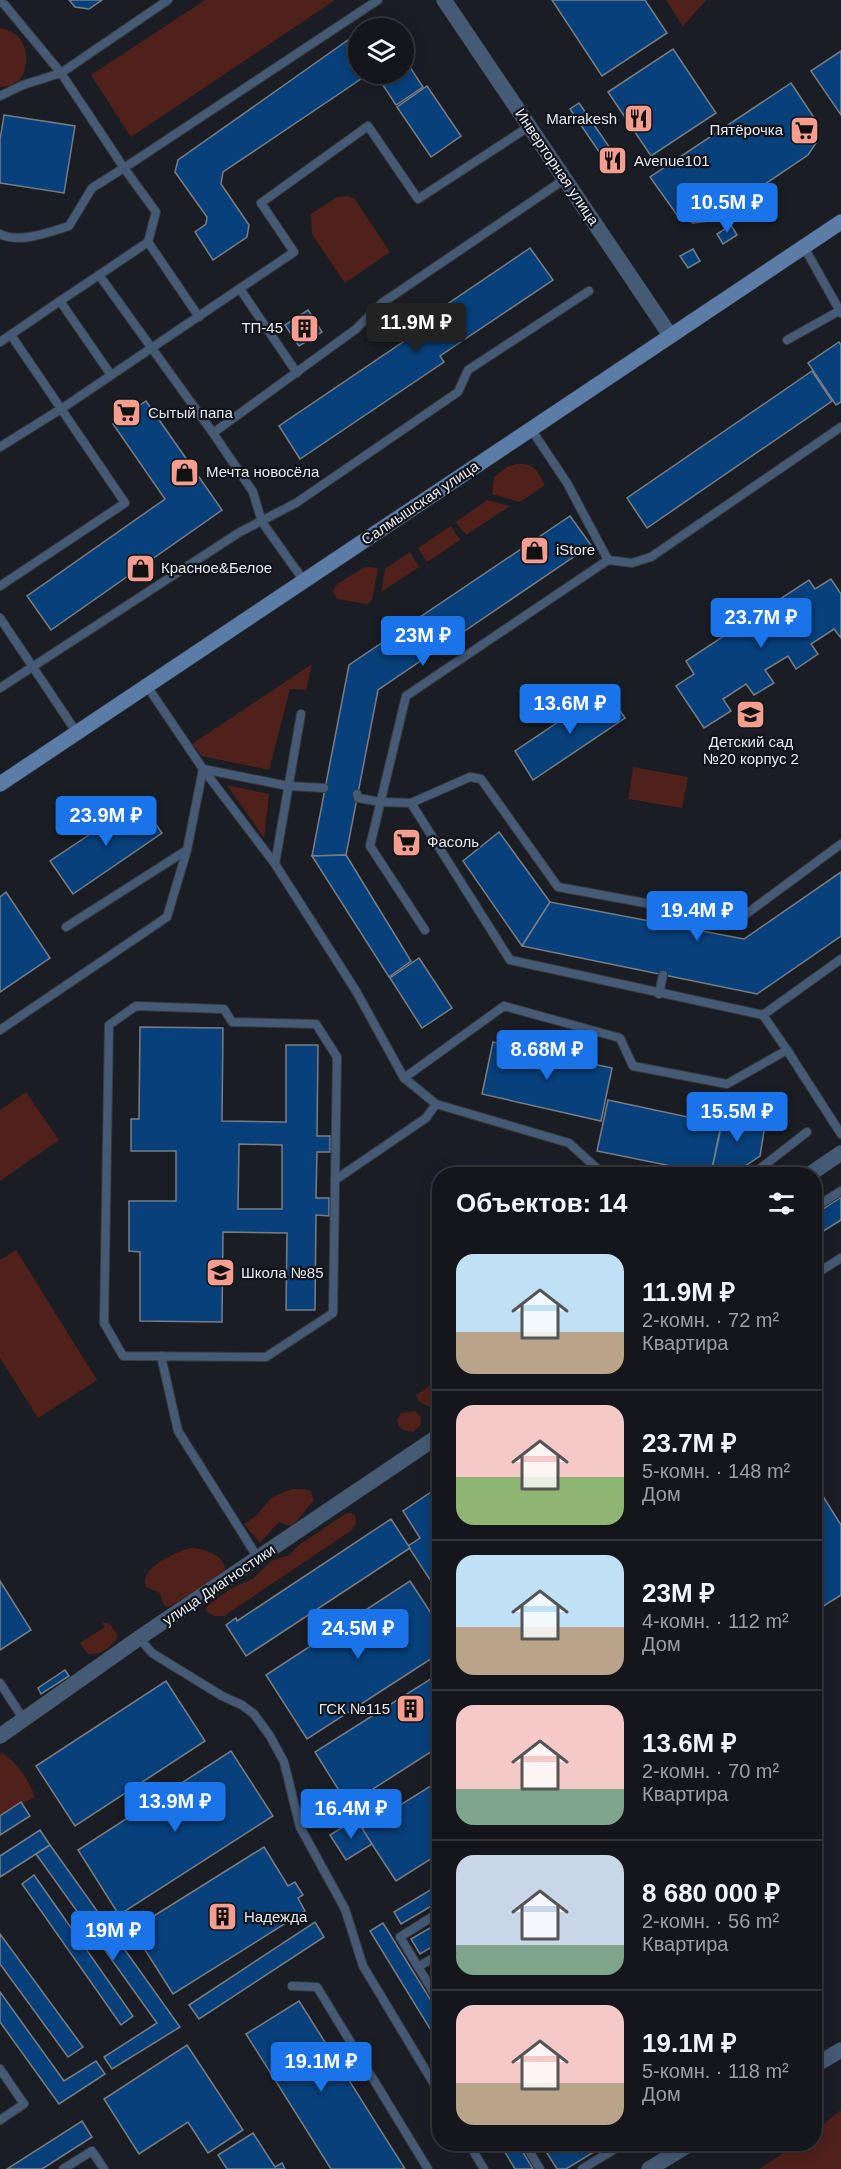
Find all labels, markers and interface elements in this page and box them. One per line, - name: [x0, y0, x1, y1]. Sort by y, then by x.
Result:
- map controls: [348, 18, 414, 84]
- button: layers: [348, 18, 414, 84]
- restaurant icon: Marrakesh: [622, 103, 654, 135]
- street label: Инверторная улица: [512, 105, 603, 229]
- place label: Marrakesh: [546, 110, 617, 127]
- supermarket icon: Пятёрочка: [788, 114, 820, 146]
- place label: Пятёрочка: [709, 121, 784, 138]
- restaurant icon: Avenue101: [597, 145, 629, 177]
- place label: Avenue101: [634, 152, 710, 169]
- pin: 10.5M ₽: [672, 183, 782, 234]
- text: 10.5M ₽: [691, 191, 763, 213]
- pin: 11.9M ₽: [361, 303, 471, 354]
- text: 11.9M ₽: [380, 311, 452, 333]
- building icon: ТП-45: [288, 312, 320, 344]
- place label: ТП-45: [241, 319, 283, 336]
- supermarket icon: Сытый папа: [111, 397, 143, 429]
- place label: Сытый папа: [148, 404, 233, 421]
- shop icon: Мечта новосёла: [169, 456, 201, 488]
- street label: Салмышская улица: [358, 457, 482, 548]
- place label: Мечта новосёла: [206, 463, 320, 480]
- shop icon: iStore: [519, 534, 551, 566]
- place label: iStore: [556, 541, 595, 558]
- shop icon: Красное&Белое: [124, 552, 156, 584]
- place label: Красное&Белое: [161, 559, 272, 576]
- pin: 23.7M ₽: [706, 598, 816, 649]
- text: 23.7M ₽: [725, 606, 797, 628]
- pin: 23M ₽: [381, 616, 465, 667]
- text: 23M ₽: [395, 624, 451, 646]
- pin: 13.6M ₽: [515, 684, 625, 735]
- text: 13.6M ₽: [534, 692, 606, 714]
- school or university icon: Детский сад №20 корпус 2: [735, 699, 767, 731]
- place label: Детский сад №20 корпус 2: [703, 733, 799, 767]
- pin: 23.9M ₽: [51, 796, 161, 847]
- text: 23.9M ₽: [70, 804, 142, 826]
- supermarket icon: Фасоль: [390, 826, 422, 858]
- place label: Фасоль: [427, 833, 479, 850]
- pin: 19.4M ₽: [642, 891, 752, 942]
- text: 19.4M ₽: [661, 899, 733, 921]
- pin: 8.68M ₽: [492, 1030, 602, 1081]
- text: 8.68M ₽: [511, 1038, 583, 1060]
- pin: 15.5M ₽: [682, 1092, 792, 1143]
- text: 15.5M ₽: [701, 1100, 773, 1122]
- icon: filters: [765, 1187, 798, 1220]
- text: Объектов: 14: [456, 1188, 627, 1218]
- school or university icon: Школа №85: [204, 1257, 236, 1289]
- place label: Школа №85: [241, 1264, 324, 1281]
- text: 11.9M ₽: [642, 1277, 735, 1307]
- icon: home: [504, 1278, 576, 1350]
- text: 2-комн. · 72 m²: [642, 1309, 779, 1331]
- text: Квартира: [642, 1332, 728, 1354]
- text: 23.7M ₽: [642, 1428, 737, 1458]
- icon: home: [504, 1429, 576, 1501]
- text: 5-комн. · 148 m²: [642, 1460, 790, 1482]
- text: Дом: [642, 1483, 681, 1505]
- street label: улица Диагностики: [159, 1541, 278, 1629]
- text: 23M ₽: [642, 1578, 715, 1608]
- icon: home: [504, 1579, 576, 1651]
- pin: 24.5M ₽: [303, 1609, 413, 1660]
- text: 4-комн. · 112 m²: [642, 1610, 789, 1632]
- text: 24.5M ₽: [322, 1617, 394, 1639]
- text: Дом: [642, 1633, 681, 1655]
- building icon: ГСК №115: [395, 1693, 427, 1725]
- place label: ГСК №115: [319, 1700, 390, 1717]
- text: 13.6M ₽: [642, 1728, 737, 1758]
- icon: home: [504, 1729, 576, 1801]
- text: 2-комн. · 70 m²: [642, 1760, 779, 1782]
- pin: 13.9M ₽: [120, 1782, 230, 1833]
- text: Квартира: [642, 1783, 728, 1805]
- pin: 16.4M ₽: [296, 1789, 406, 1840]
- text: 13.9M ₽: [139, 1790, 211, 1812]
- text: 16.4M ₽: [315, 1797, 387, 1819]
- text: 8 680 000 ₽: [642, 1878, 780, 1908]
- icon: home: [504, 1879, 576, 1951]
- building icon: Надежда: [207, 1901, 239, 1933]
- place label: Надежда: [244, 1908, 308, 1925]
- text: 2-комн. · 56 m²: [642, 1910, 779, 1932]
- pin: 19M ₽: [71, 1911, 155, 1962]
- text: 19M ₽: [85, 1919, 141, 1941]
- text: Квартира: [642, 1933, 728, 1955]
- text: 19.1M ₽: [642, 2028, 737, 2058]
- icon: home: [504, 2029, 576, 2101]
- pin: 19.1M ₽: [266, 2042, 376, 2093]
- text: 19.1M ₽: [285, 2050, 357, 2072]
- text: 5-комн. · 118 m²: [642, 2060, 789, 2082]
- text: Дом: [642, 2083, 681, 2105]

